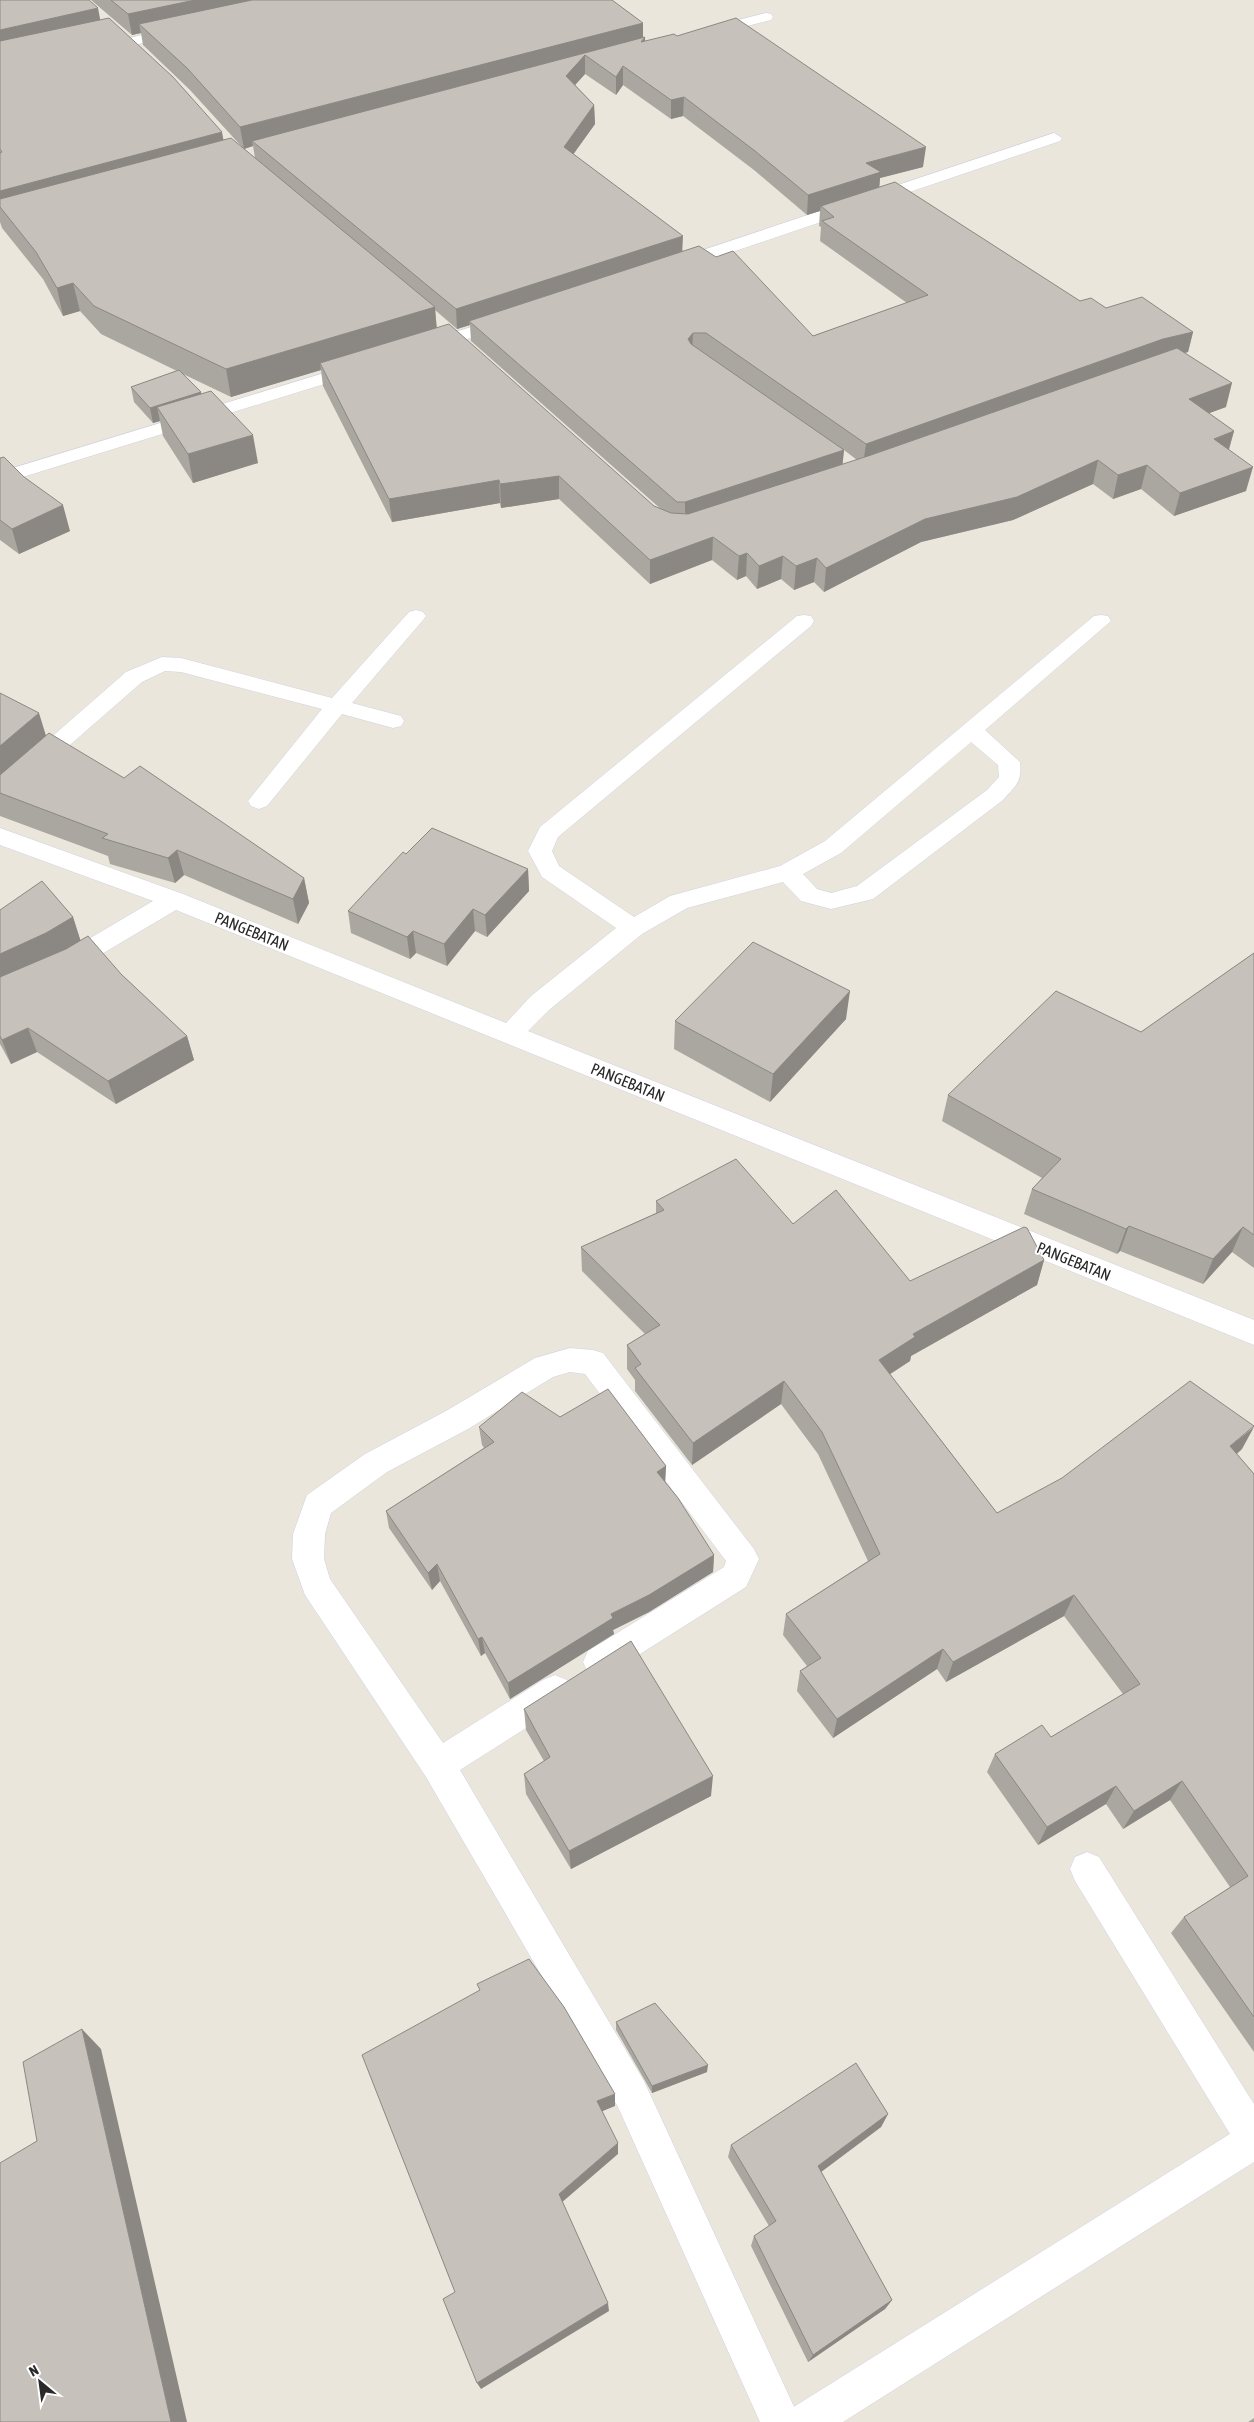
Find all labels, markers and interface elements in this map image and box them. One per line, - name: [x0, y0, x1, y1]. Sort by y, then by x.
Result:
- street label: PANGEBATAN: [212, 908, 292, 954]
- street label: PANGEBATAN: [588, 1059, 668, 1105]
- street label: PANGEBATAN: [1034, 1238, 1114, 1284]
- north arrow: [15, 2357, 65, 2407]
- text: N: [26, 2362, 41, 2380]

